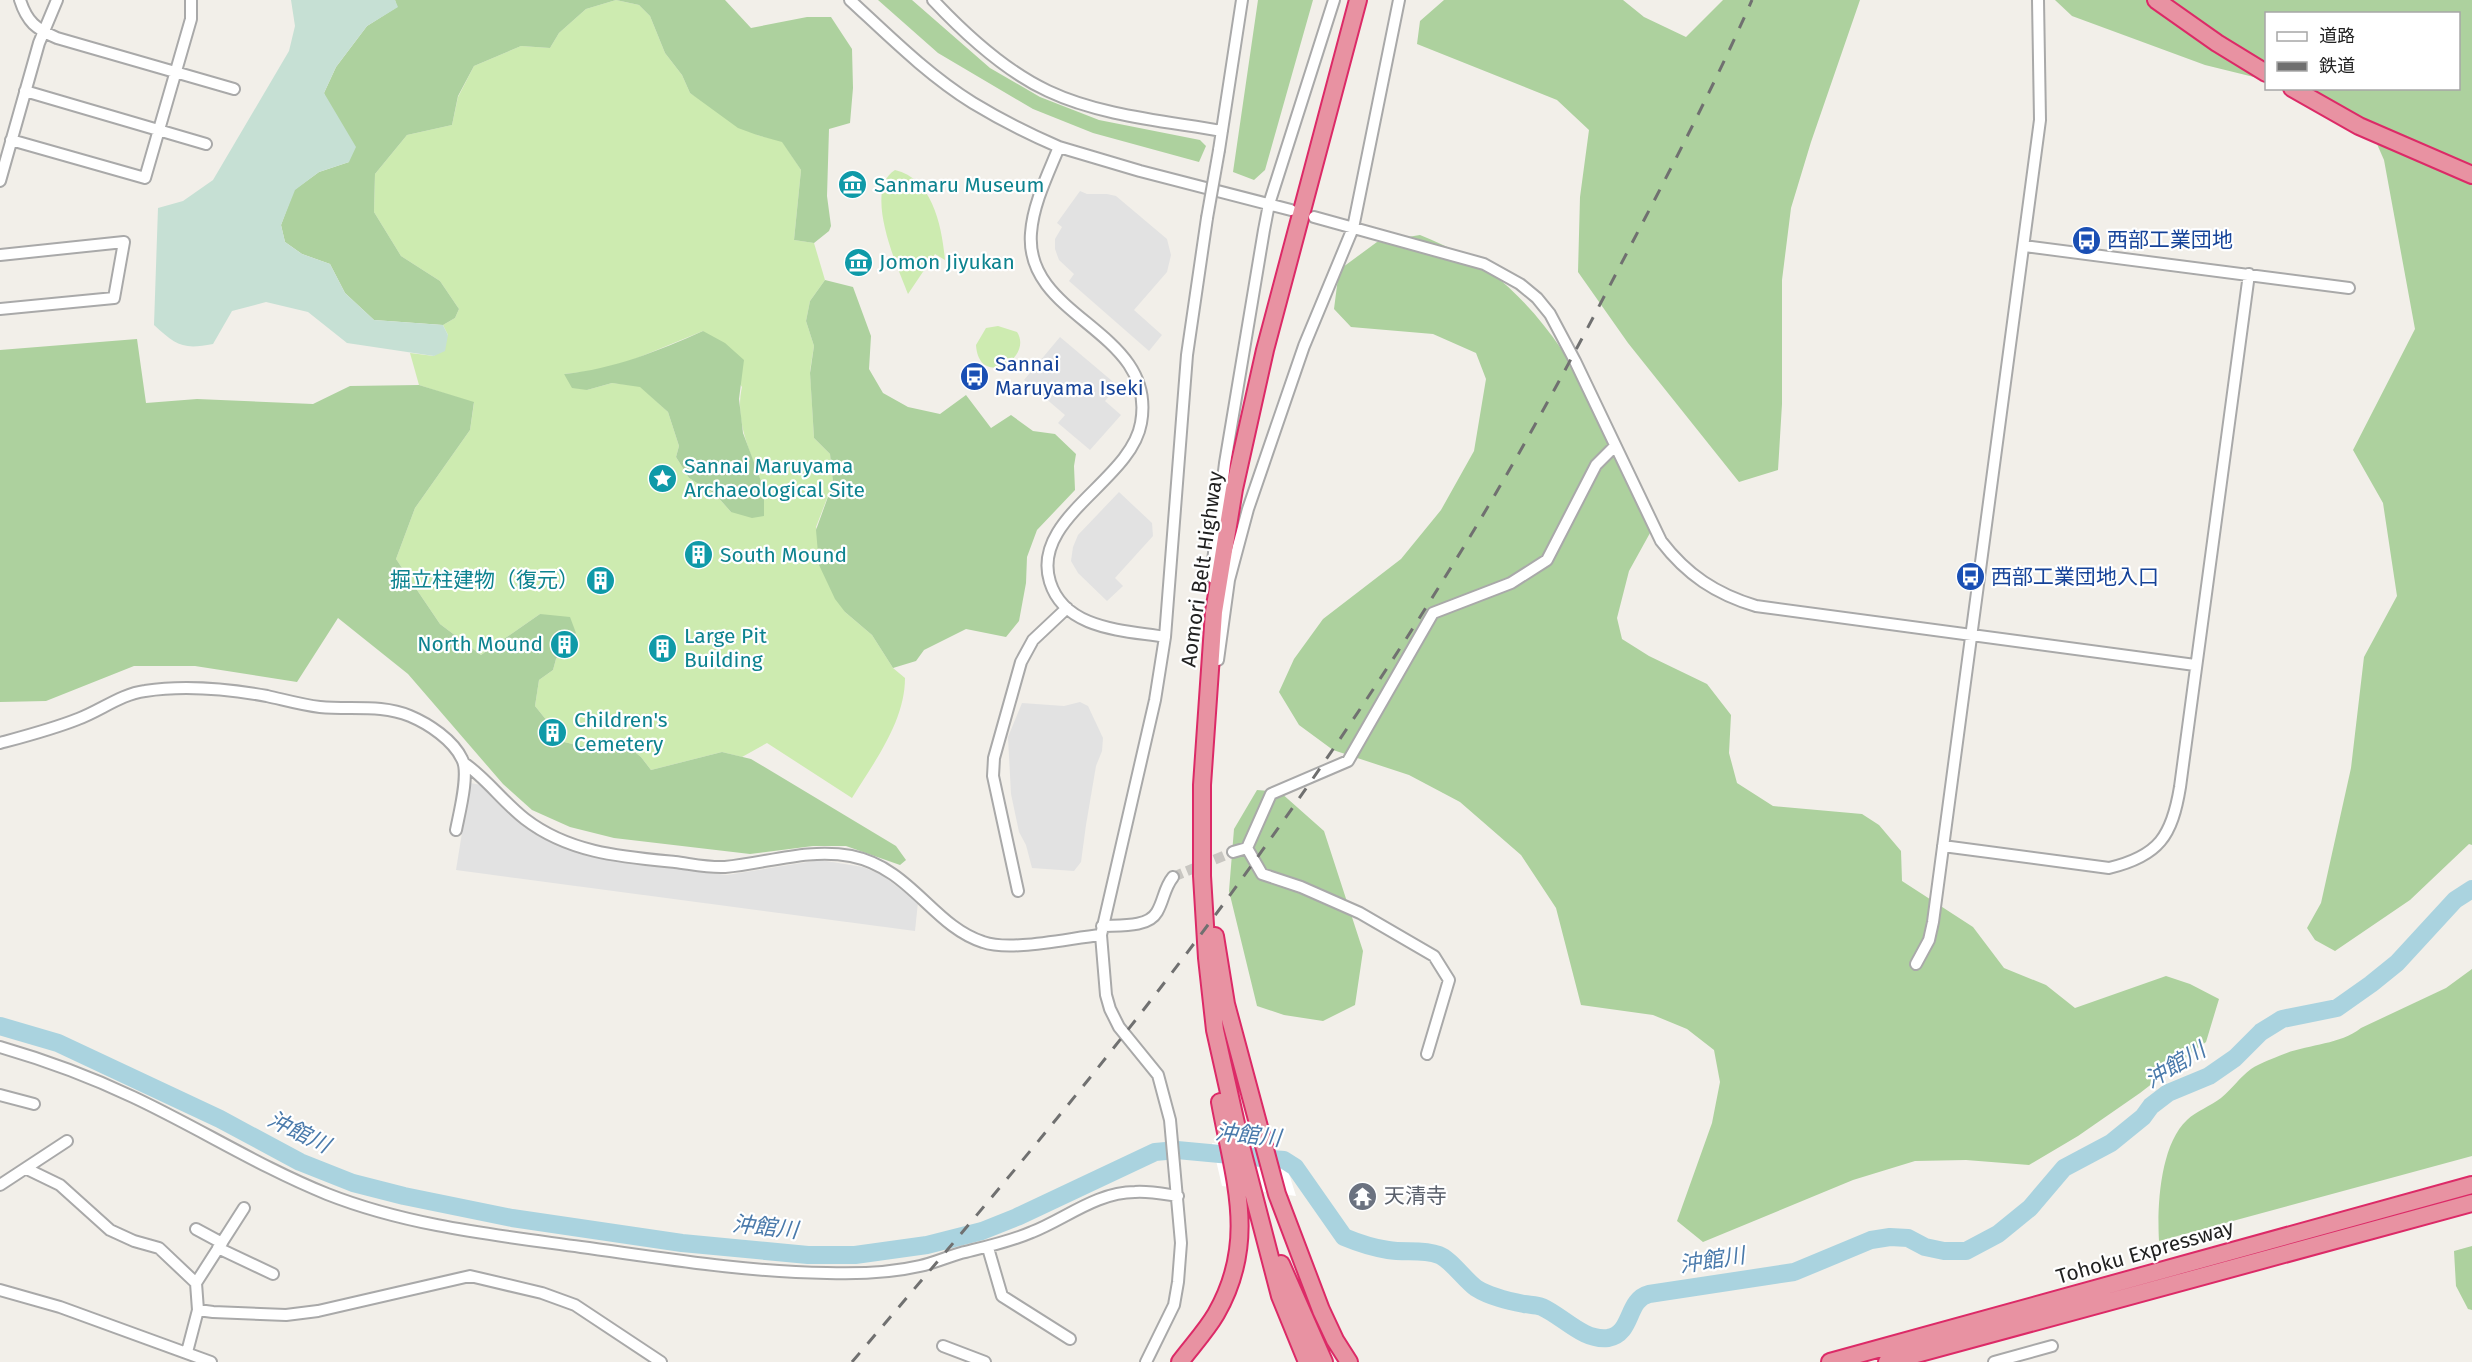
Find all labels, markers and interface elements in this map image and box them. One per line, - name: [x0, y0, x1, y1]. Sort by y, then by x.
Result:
- legend: [2265, 12, 2460, 90]
- text: 道路: [2319, 25, 2355, 47]
- text: 鉄道: [2319, 55, 2355, 77]
- museum icon: Sanmaru Museum: [837, 169, 869, 201]
- place label: Sanmaru Museum: [874, 172, 1045, 198]
- bus stop icon: 西部工業団地: [2070, 224, 2102, 256]
- place label: 西部工業団地: [2107, 227, 2233, 253]
- museum icon: Jomon Jiyukan: [842, 246, 874, 278]
- place label: Jomon Jiyukan: [879, 249, 1015, 275]
- place label: Sannai Maruyama Iseki: [995, 351, 1144, 401]
- bus stop icon: Sannai Maruyama Iseki: [958, 360, 990, 392]
- place label: Sannai Maruyama Archaeological Site: [684, 453, 865, 503]
- place icon: Sannai Maruyama Archaeological Site: [647, 462, 679, 494]
- street label: Aomori Belt Highway: [1175, 469, 1229, 669]
- building icon: South Mound: [683, 539, 715, 571]
- place label: South Mound: [720, 542, 847, 568]
- bus stop icon: 西部工業団地入口: [1954, 561, 1986, 593]
- building icon: 掘立柱建物（復元）: [584, 564, 616, 596]
- place label: 西部工業団地入口: [1991, 564, 2159, 590]
- place label: 掘立柱建物（復元）: [390, 567, 579, 593]
- place label: Large Pit Building: [684, 623, 767, 673]
- building icon: North Mound: [548, 628, 580, 660]
- place label: North Mound: [417, 631, 543, 657]
- building icon: Large Pit Building: [647, 632, 679, 664]
- place label: Children's Cemetery: [574, 707, 668, 757]
- building icon: Children's Cemetery: [537, 716, 569, 748]
- water label: 沖館川: [2140, 1035, 2212, 1094]
- water label: 沖館川: [263, 1105, 336, 1159]
- water label: 沖館川: [1214, 1118, 1284, 1152]
- temple icon: 天清寺: [1347, 1180, 1379, 1212]
- place label: 天清寺: [1384, 1183, 1447, 1209]
- water label: 沖館川: [731, 1210, 801, 1244]
- street label: Tohoku Expressway: [2053, 1214, 2237, 1290]
- water label: 沖館川: [1677, 1241, 1749, 1278]

